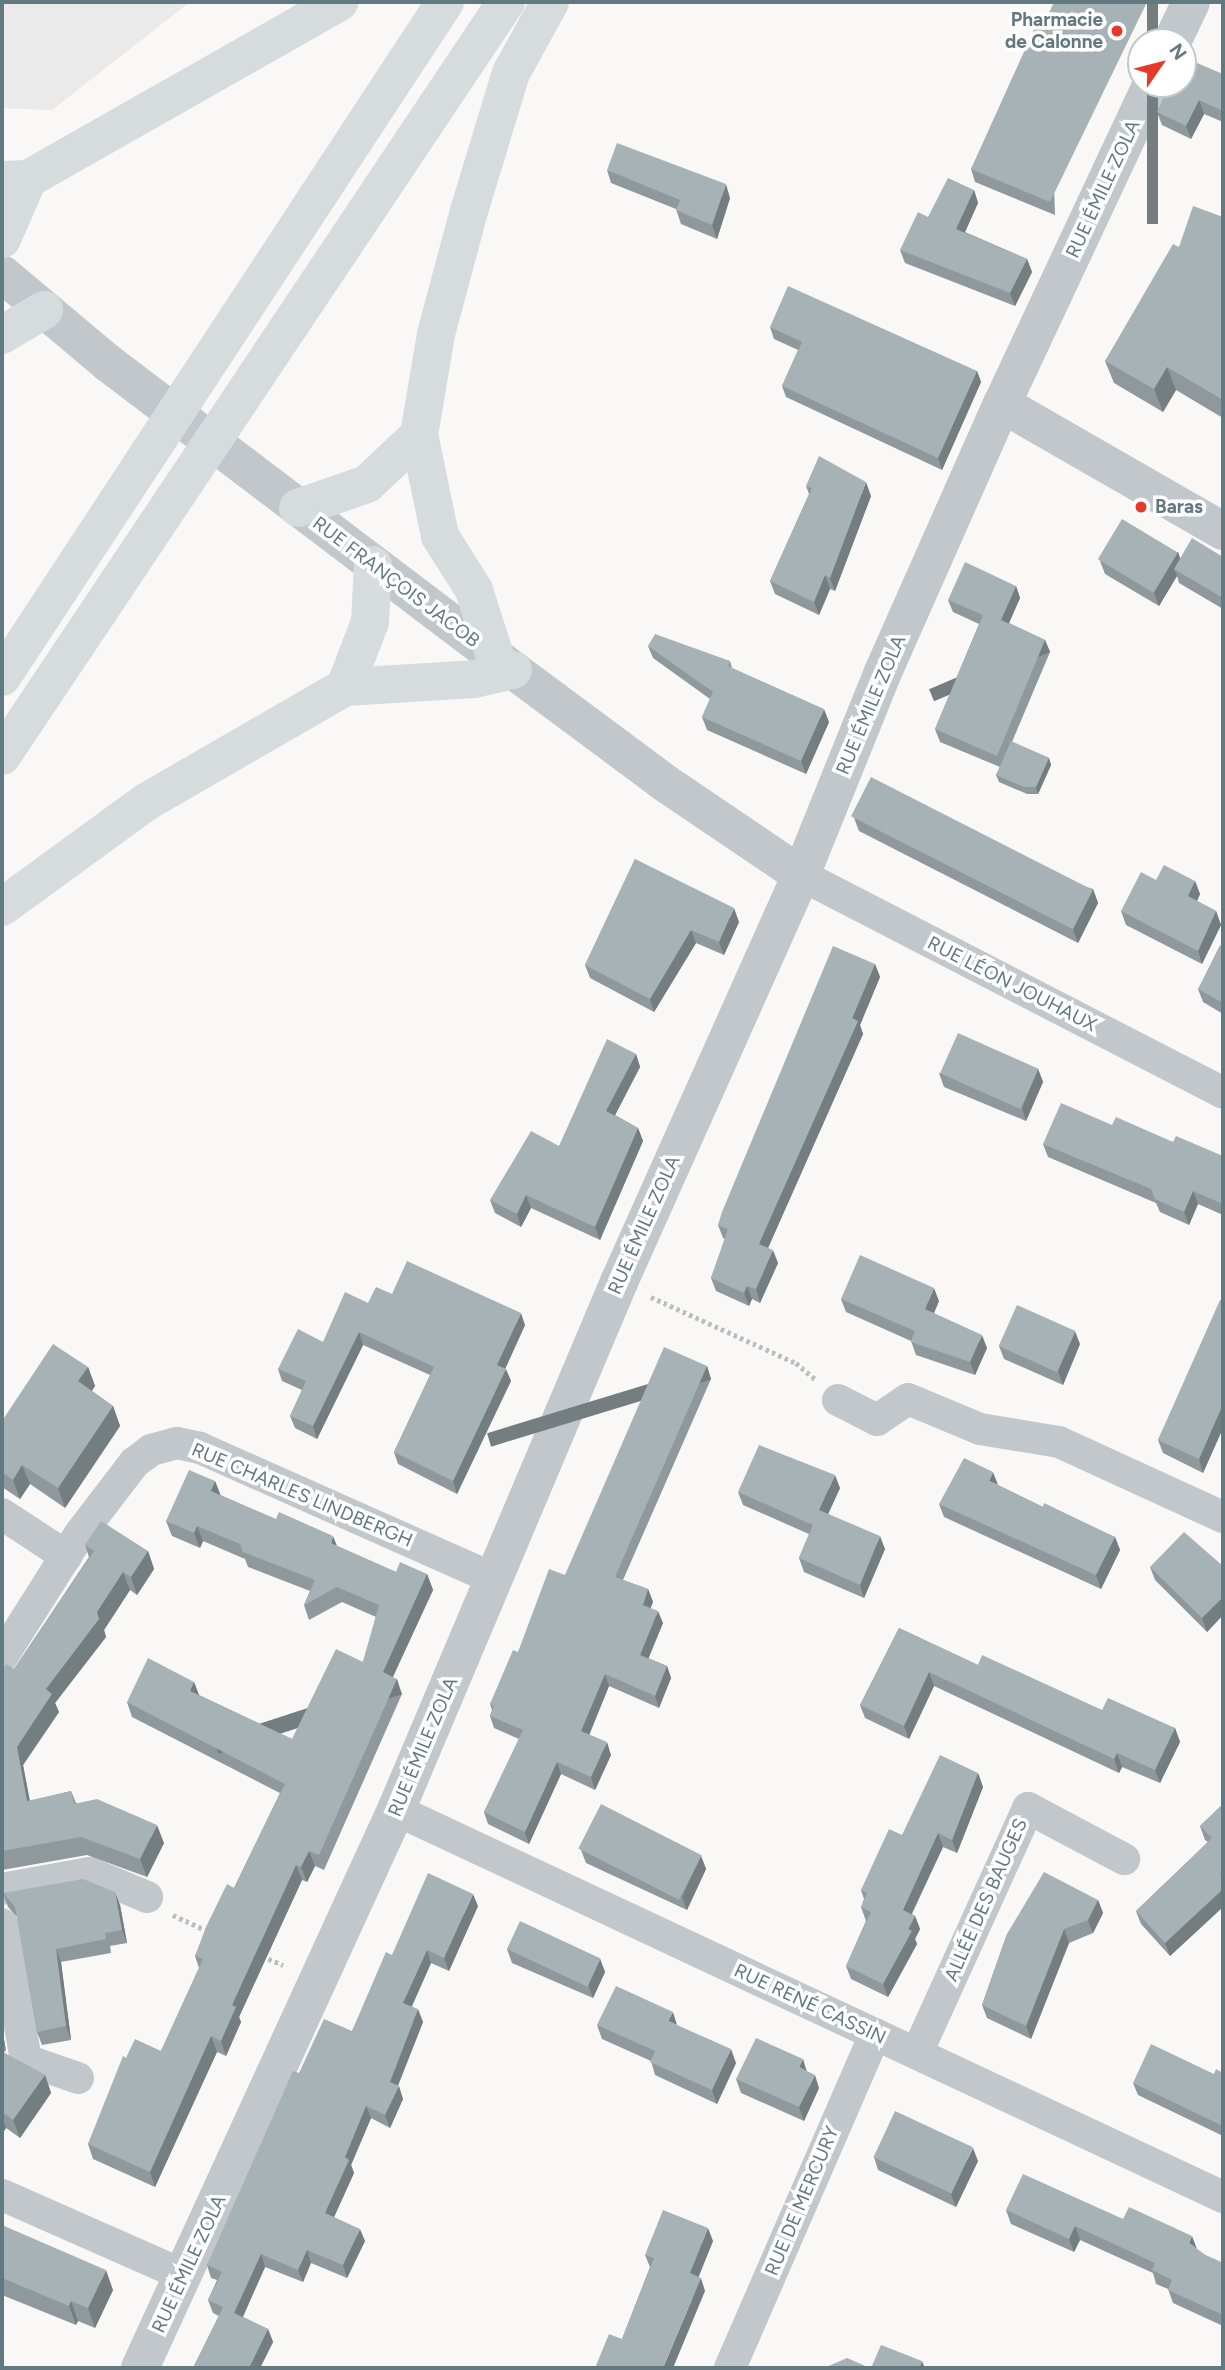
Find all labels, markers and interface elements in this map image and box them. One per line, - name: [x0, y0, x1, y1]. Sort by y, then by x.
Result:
- place label: Pharmacie de Calonne: [1005, 9, 1103, 53]
- marker: Pharmacie de Calonne: [1109, 23, 1125, 39]
- north arrow: [1127, 28, 1197, 98]
- text: N: [1164, 39, 1192, 64]
- street label: RUE ÉMILE ZOLA: [1061, 117, 1145, 261]
- place label: Baras: [1155, 496, 1203, 518]
- marker: Baras: [1133, 499, 1149, 515]
- street label: RUE FRANÇOIS JACOB: [308, 512, 484, 652]
- street label: RUE ÉMILE ZOLA: [831, 632, 911, 778]
- street label: RUE LÉON JOUHAUX: [924, 931, 1100, 1037]
- street label: RUE ÉMILE ZOLA: [603, 1152, 685, 1298]
- street label: RUE CHARLES LINDBERGH: [188, 1438, 416, 1552]
- street label: RUE ÉMILE ZOLA: [383, 1674, 463, 1820]
- street label: ALLÉE DES BAUGES: [940, 1815, 1032, 1985]
- street label: RUE RENÉ CASSIN: [730, 1959, 890, 2049]
- street label: RUE DE MERCURY: [760, 2123, 844, 2279]
- street label: RUE ÉMILE ZOLA: [147, 2192, 231, 2336]

